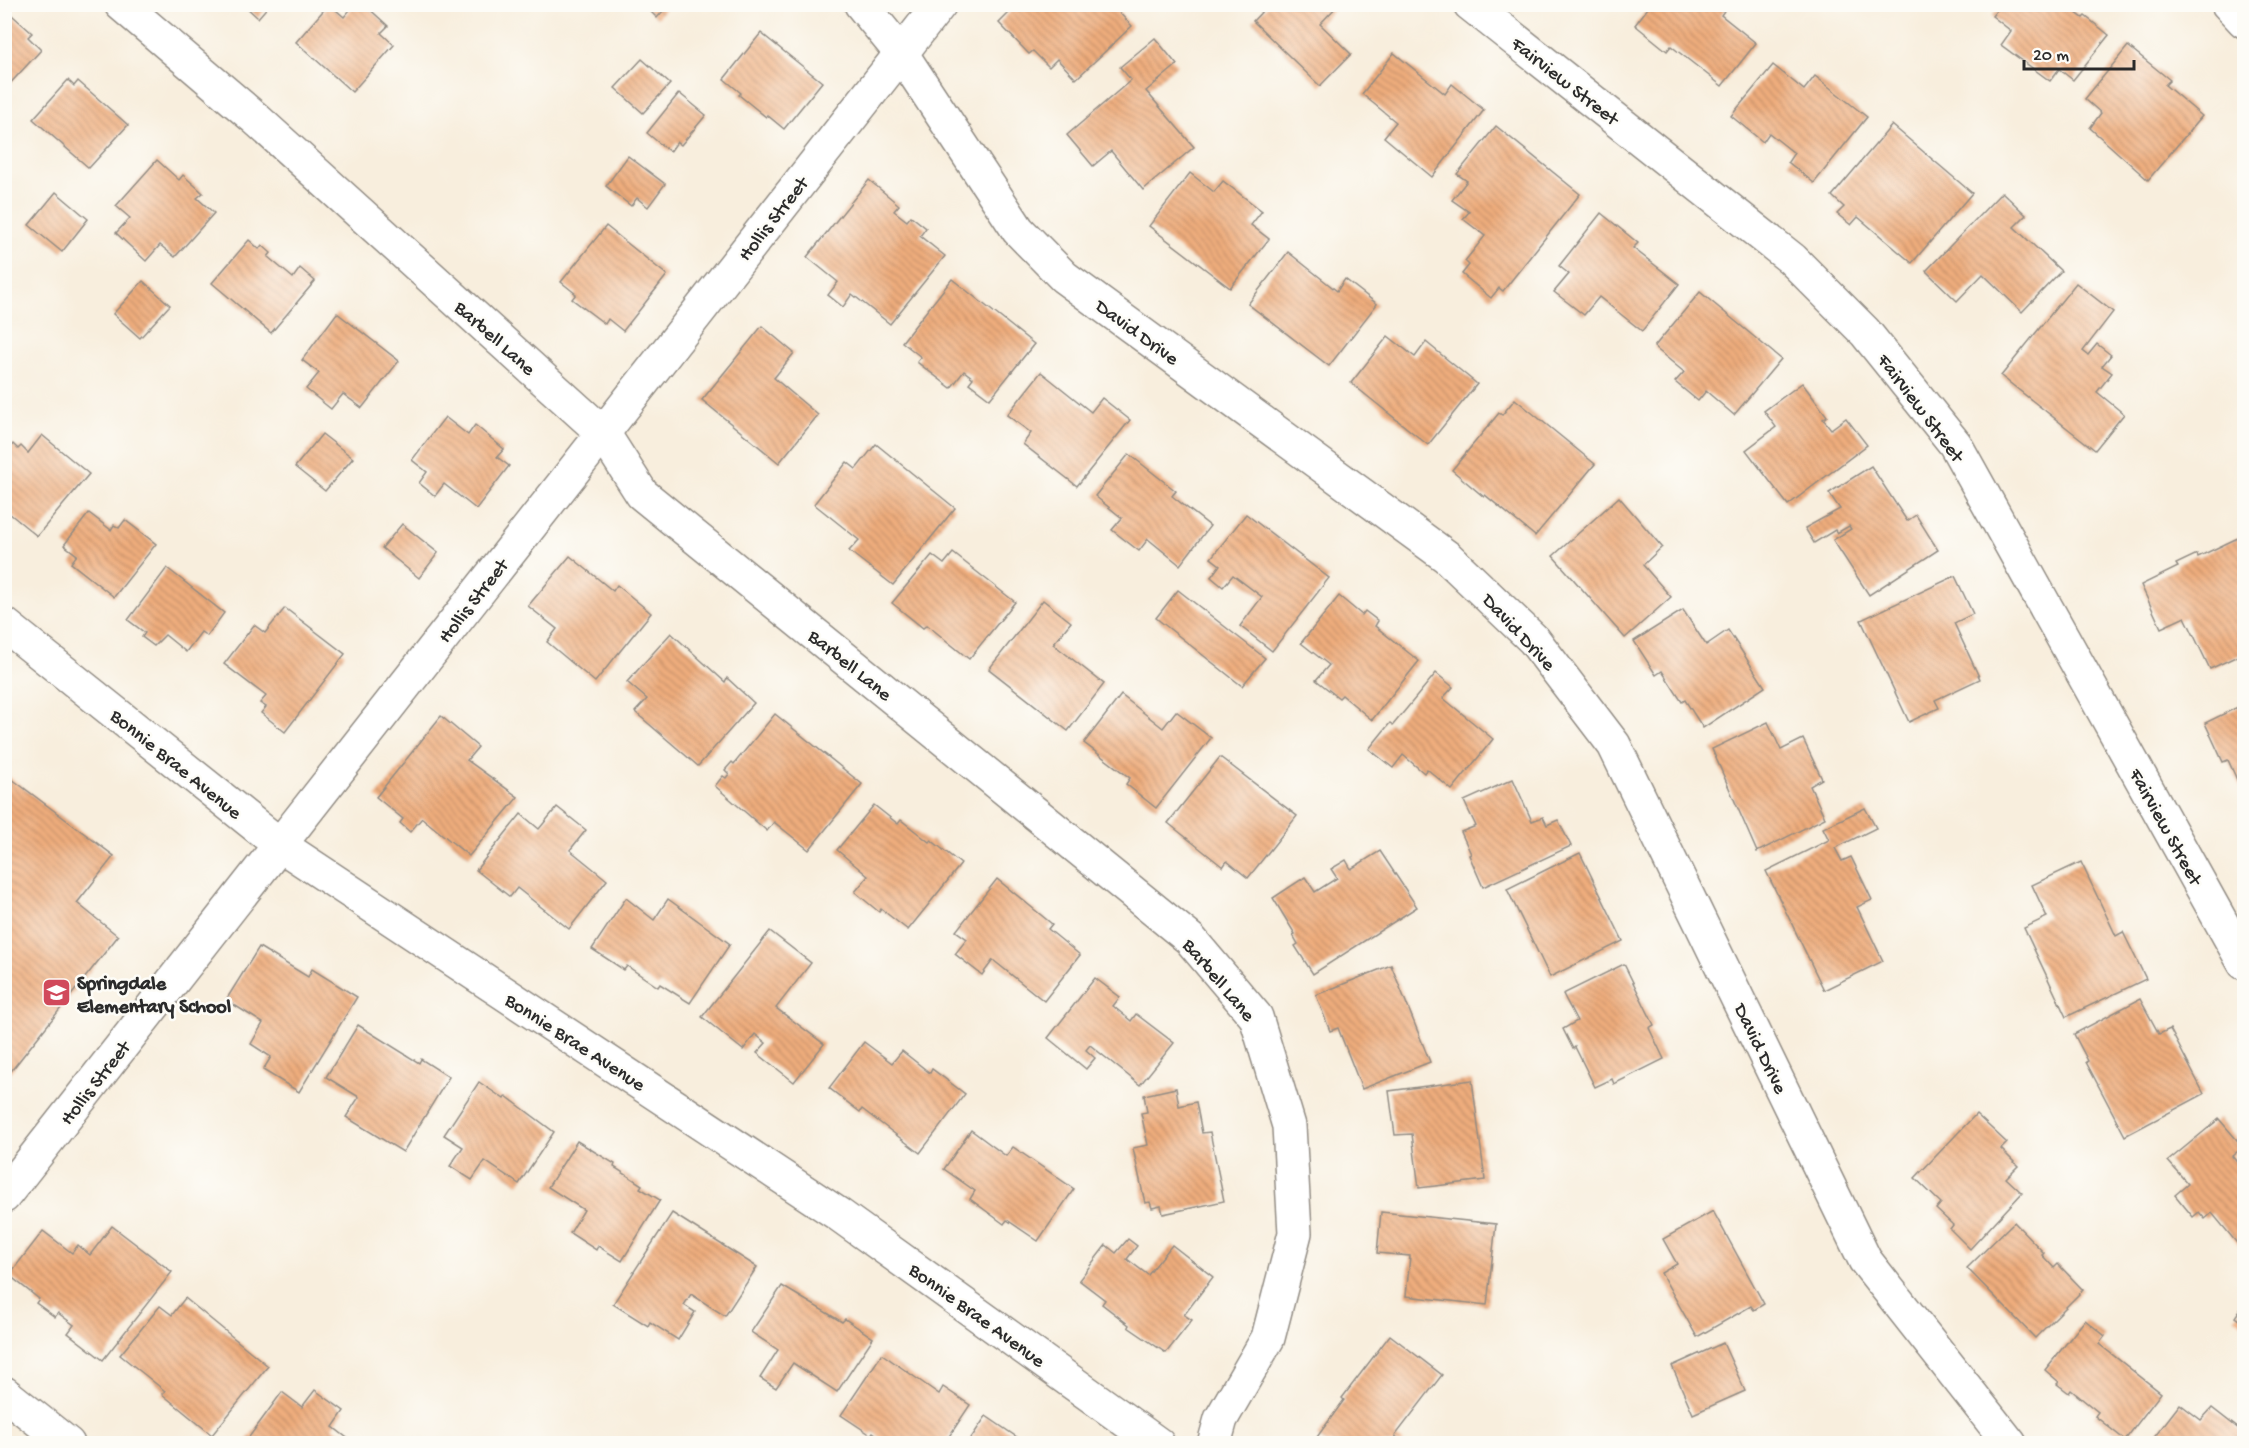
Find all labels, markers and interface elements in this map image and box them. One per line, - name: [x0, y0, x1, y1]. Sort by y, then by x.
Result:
- street label: Fairview Street: [1505, 33, 1624, 133]
- scale bar: [2024, 33, 2134, 71]
- text: 20 m: [2033, 46, 2069, 67]
- street label: Hollis Street: [735, 172, 816, 267]
- street label: David Drive: [1088, 295, 1183, 372]
- street label: Barbell Lane: [448, 297, 539, 382]
- street label: Fairview Street: [1870, 350, 1969, 469]
- street label: Hollis Street: [435, 554, 516, 649]
- street label: David Drive: [1474, 588, 1560, 677]
- street label: Barbell Lane: [802, 625, 896, 708]
- street label: Bonnie Brae Avenue: [104, 705, 246, 826]
- street label: Fairview Street: [2122, 764, 2206, 892]
- street label: Barbell Lane: [1175, 934, 1259, 1028]
- place label: Springdale Elementary School: [77, 974, 232, 1020]
- school or university icon: Springdale Elementary School: [40, 977, 72, 1009]
- street label: Bonnie Brae Avenue: [499, 989, 649, 1098]
- street label: David Drive: [1726, 999, 1791, 1099]
- street label: Hollis Street: [57, 1036, 138, 1131]
- street label: Bonnie Brae Avenue: [903, 1259, 1049, 1374]

